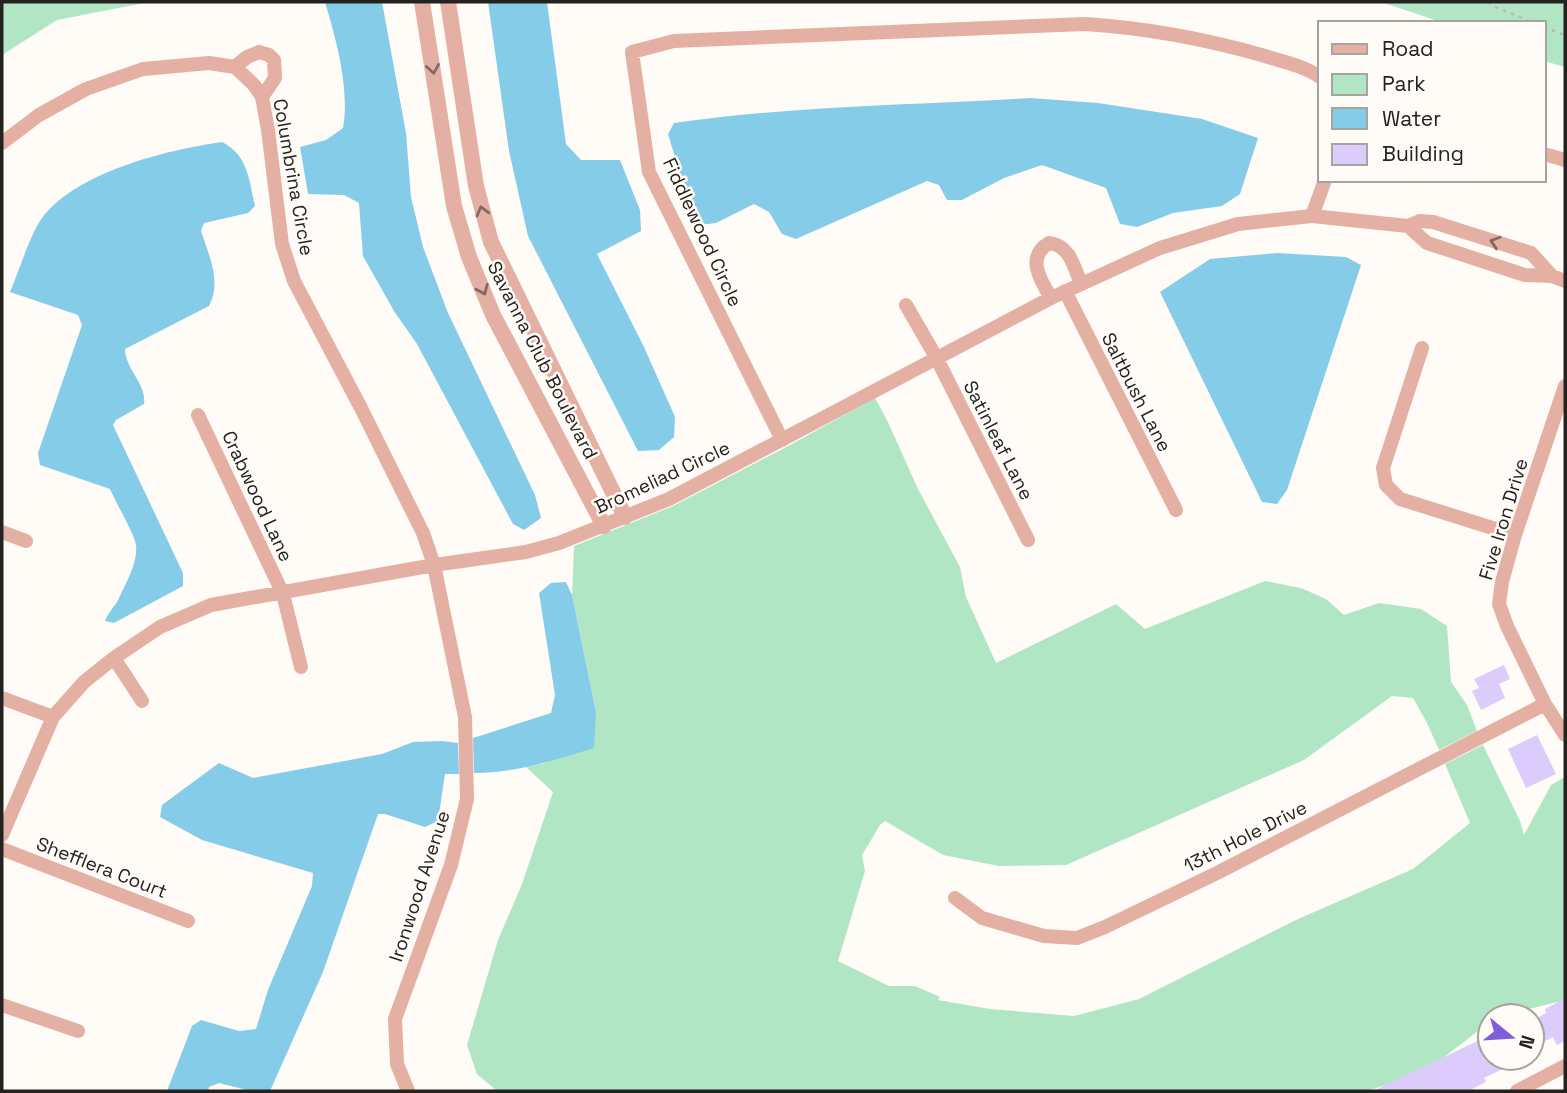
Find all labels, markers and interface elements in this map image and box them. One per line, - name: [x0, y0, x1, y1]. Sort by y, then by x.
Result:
- legend: [1318, 21, 1546, 182]
- text: Road: [1382, 35, 1434, 62]
- one-way arrow: [425, 63, 440, 75]
- text: Park: [1382, 70, 1426, 97]
- street label: Columbrina Circle: [267, 97, 320, 258]
- text: Water: [1382, 105, 1441, 132]
- text: Building: [1382, 140, 1464, 167]
- street label: Fiddlewood Circle: [657, 154, 748, 311]
- one-way arrow: [476, 205, 491, 217]
- one-way arrow: [1490, 236, 1502, 250]
- street label: Savanna Club Boulevard: [482, 257, 603, 463]
- one-way arrow: [475, 283, 489, 295]
- street label: Saltbush Lane: [1096, 328, 1177, 456]
- street label: Satinleaf Lane: [958, 376, 1039, 504]
- street label: Crabwood Lane: [216, 427, 299, 566]
- street label: Bromeliad Circle: [590, 435, 734, 520]
- street label: Five Iron Drive: [1473, 455, 1534, 583]
- street label: 13th Hole Drive: [1179, 795, 1311, 878]
- street label: Ironwood Avenue: [383, 808, 456, 965]
- street label: Shefflera Court: [33, 831, 171, 904]
- north arrow: [1476, 1002, 1546, 1072]
- text: N: [1513, 1032, 1541, 1052]

